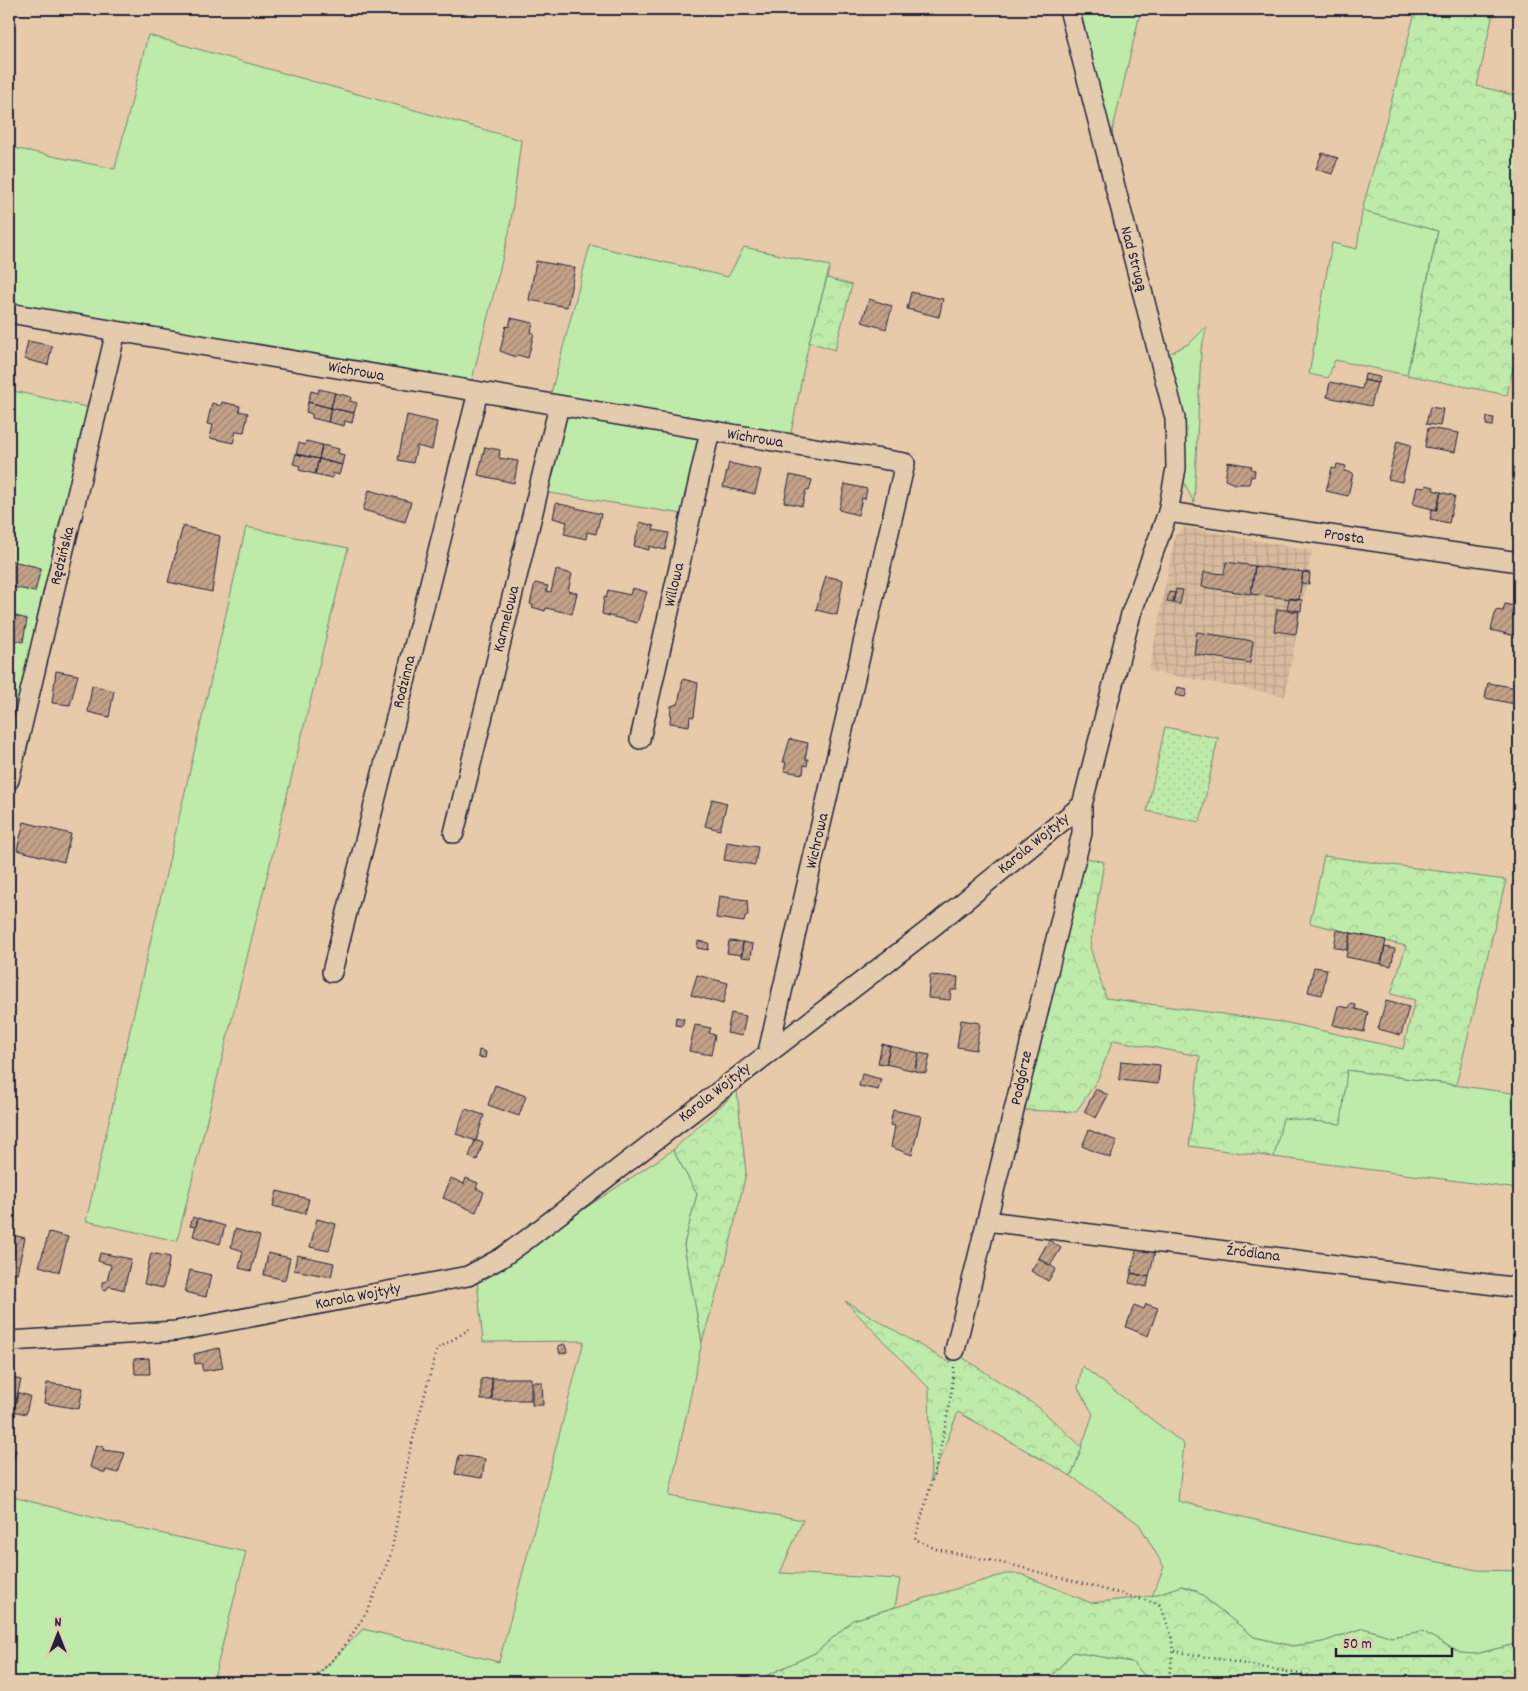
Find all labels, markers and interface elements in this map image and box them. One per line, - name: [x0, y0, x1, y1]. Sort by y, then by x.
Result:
- street label: Nad Strugą: [1113, 224, 1153, 294]
- street label: Wichrowa: [326, 356, 386, 388]
- street label: Wichrowa: [725, 423, 785, 455]
- street label: Prosta: [1322, 523, 1366, 551]
- street label: Rędzińska: [45, 524, 81, 588]
- street label: Willowa: [659, 560, 691, 609]
- street label: Karmelowa: [488, 583, 526, 655]
- street label: Rodzinna: [387, 653, 423, 711]
- street label: Karola Wojtyły: [993, 808, 1075, 880]
- street label: Wichrowa: [800, 810, 836, 871]
- street label: Podgórze: [1005, 1049, 1039, 1107]
- street label: Karola Wojtyły: [674, 1057, 757, 1129]
- street label: Źródlana: [1225, 1239, 1282, 1269]
- street label: Karola Wojtyły: [313, 1277, 403, 1317]
- north arrow: [32, 1608, 82, 1658]
- text: N: [55, 1613, 62, 1633]
- scale bar: [1336, 1626, 1452, 1658]
- text: 50 m: [1343, 1634, 1372, 1656]

